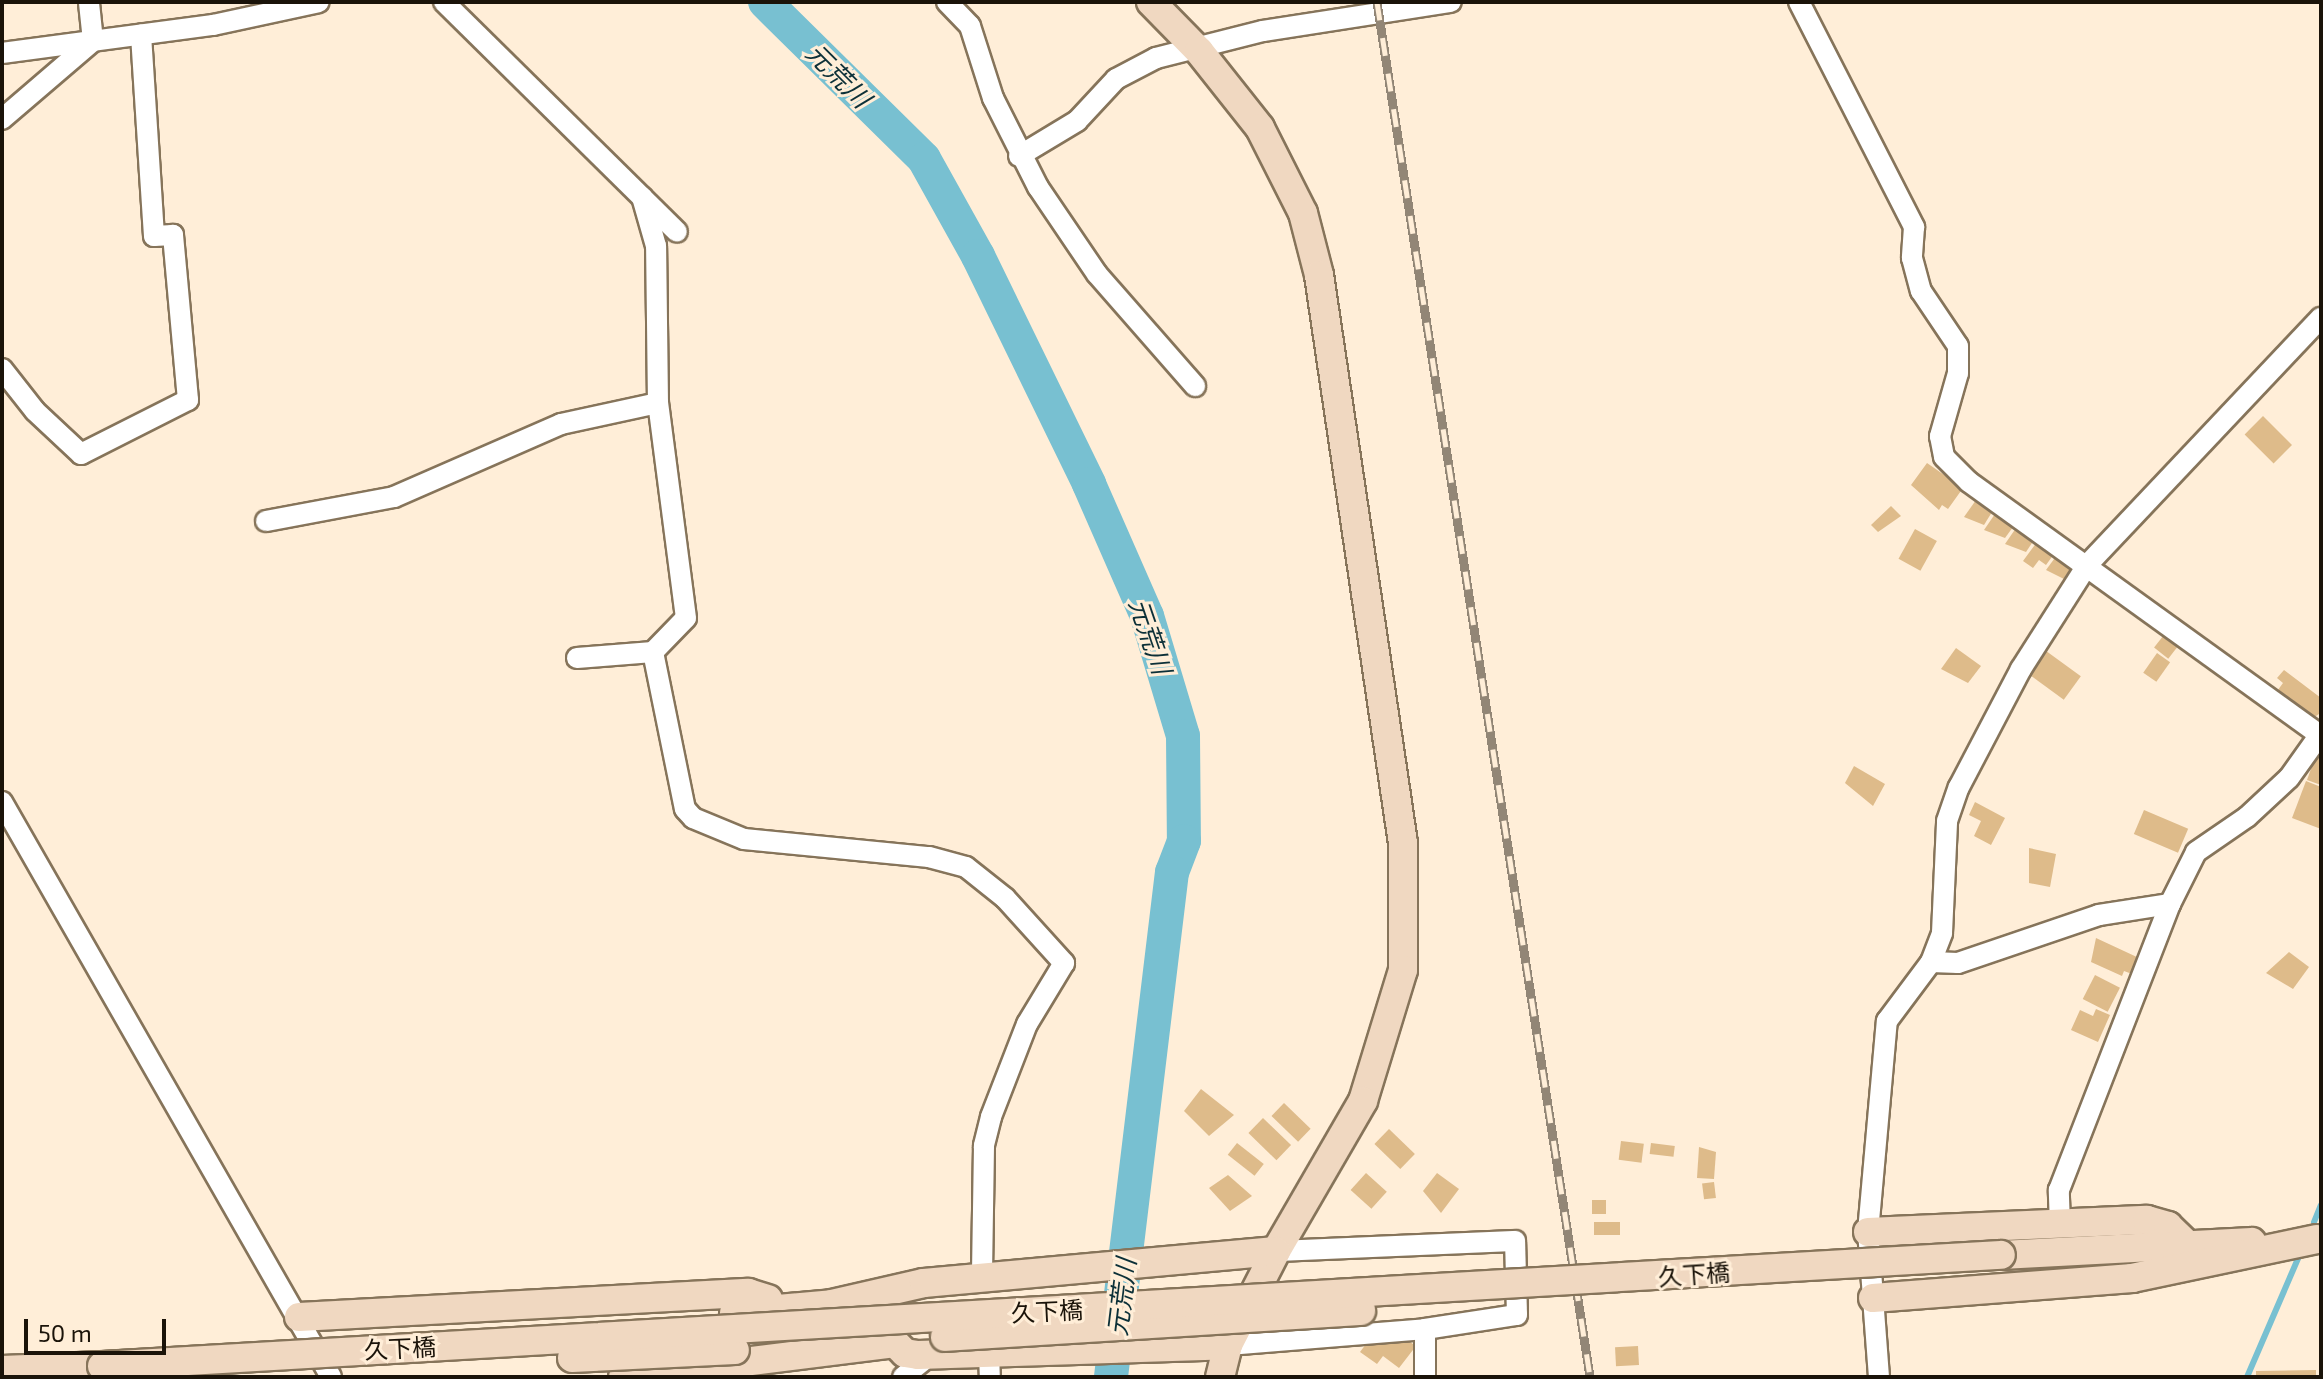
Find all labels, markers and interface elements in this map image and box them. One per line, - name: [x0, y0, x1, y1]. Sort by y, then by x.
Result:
- water label: 元荒川: [800, 36, 878, 114]
- water label: 元荒川: [1124, 594, 1178, 678]
- water label: 元荒川: [1101, 1256, 1141, 1338]
- street label: 久下橋: [1657, 1257, 1731, 1291]
- street label: 久下橋: [1010, 1295, 1084, 1327]
- scale bar: [28, 1303, 170, 1353]
- text: 50 m: [38, 1318, 92, 1347]
- street label: 久下橋: [363, 1332, 437, 1364]

